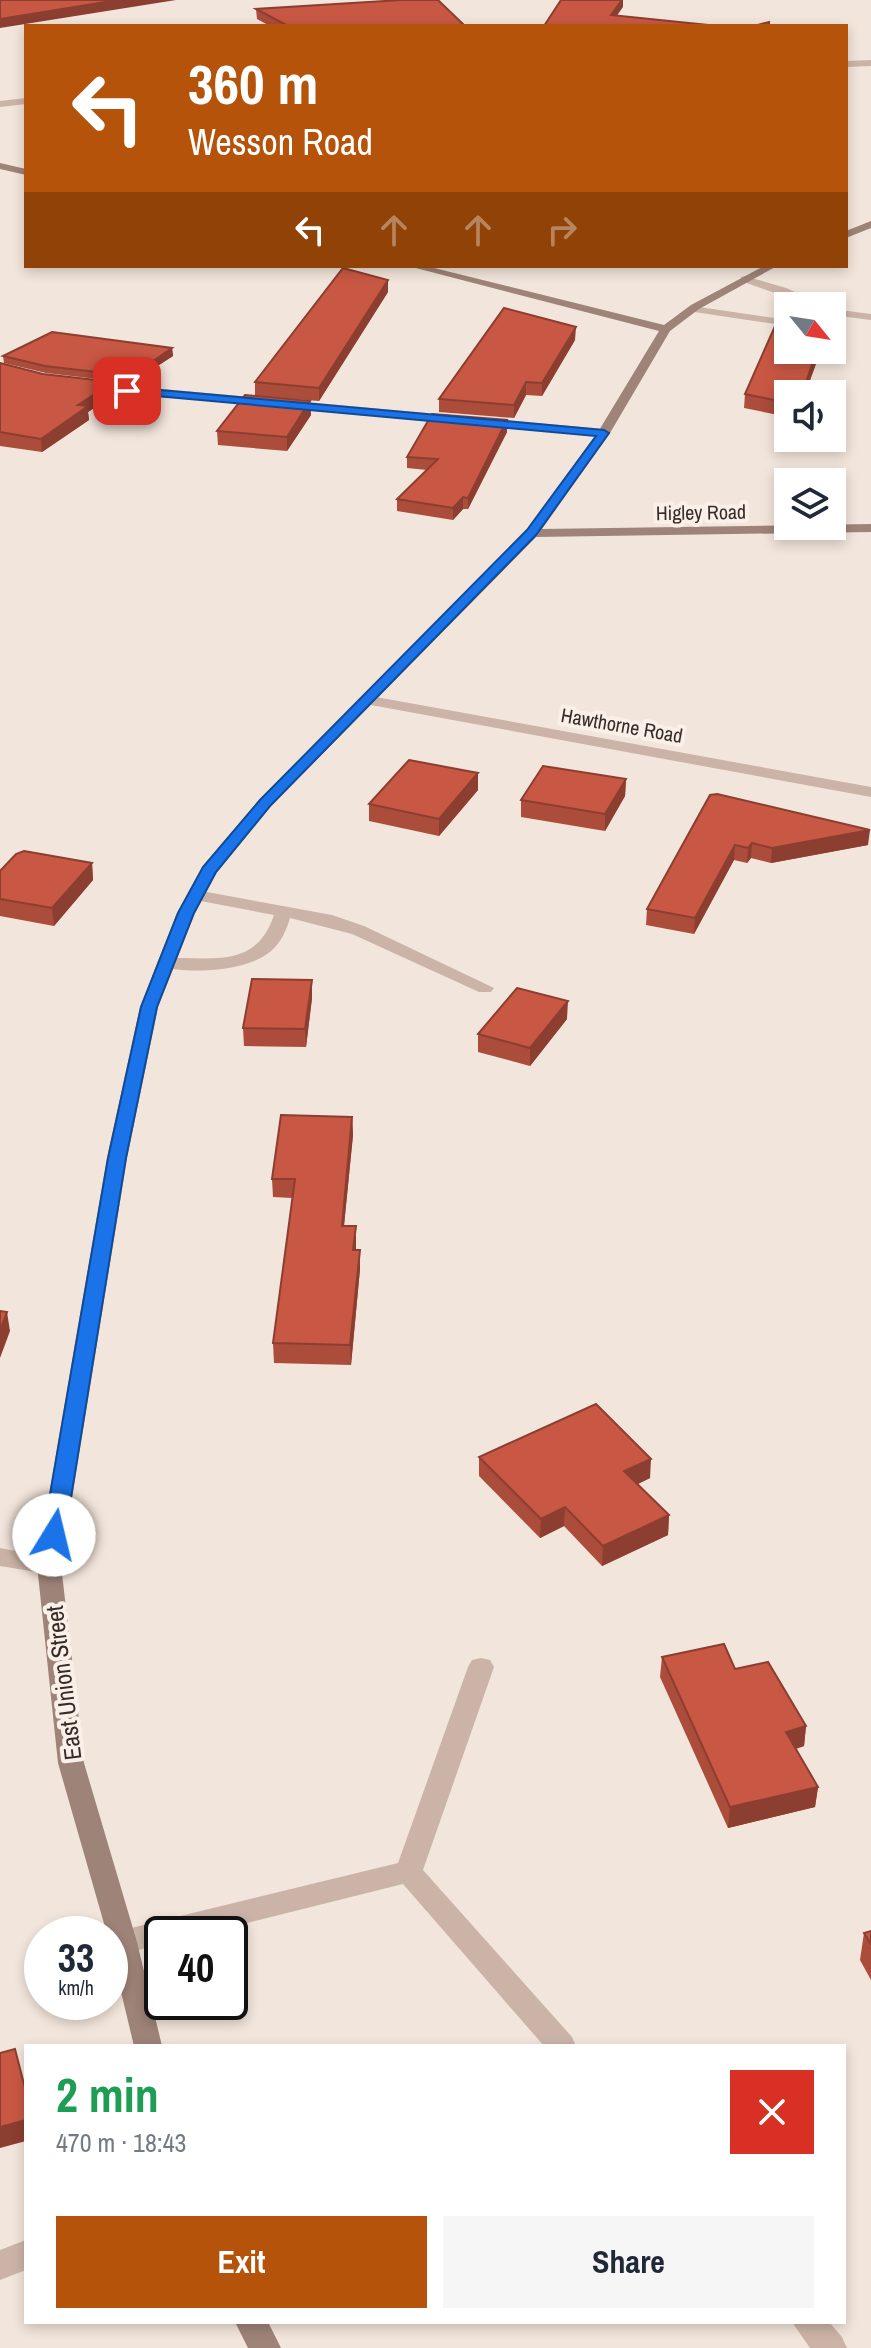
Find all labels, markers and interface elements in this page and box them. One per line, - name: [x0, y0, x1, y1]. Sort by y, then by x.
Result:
- text: 360 m: [188, 46, 318, 121]
- icon: left: [56, 56, 160, 160]
- text: Wesson Road: [188, 118, 373, 166]
- icon: left: [288, 208, 332, 252]
- icon: ahead: [372, 208, 416, 252]
- icon: ahead: [456, 208, 500, 252]
- icon: right: [540, 208, 584, 252]
- north arrow: [774, 292, 846, 364]
- map controls: [774, 292, 846, 540]
- pin: [93, 357, 161, 425]
- icon: arrive: [105, 369, 149, 413]
- button: sound: [774, 380, 846, 452]
- button: layers: [774, 468, 846, 540]
- street label: Higley Road: [656, 498, 746, 526]
- street label: Hawthorne Road: [559, 701, 685, 749]
- position arrow: [12, 1493, 96, 1577]
- street label: East Union Street: [38, 1603, 88, 1762]
- speed limit sign: 40: [144, 1916, 248, 2020]
- text: 33: [58, 1931, 94, 1984]
- text: km/h: [58, 1974, 94, 2001]
- text: 2 min: [56, 2062, 159, 2127]
- button: close: [730, 2070, 814, 2154]
- text: 470 m · 18:43: [56, 2125, 186, 2160]
- button: Exit: [56, 2216, 427, 2308]
- button: Share: [443, 2216, 814, 2308]

